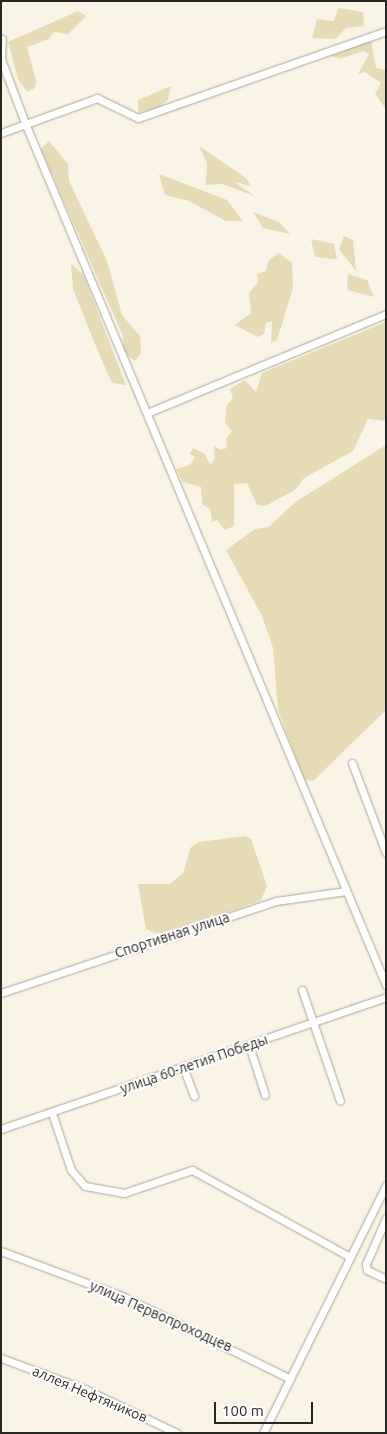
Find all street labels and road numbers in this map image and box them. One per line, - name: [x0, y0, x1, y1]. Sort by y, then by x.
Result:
- street label: Спортивная улица: [113, 909, 231, 961]
- street label: улица 60-летия Победы: [118, 1031, 270, 1097]
- street label: улица Первопроходцев: [87, 1277, 235, 1355]
- street label: аллея Нефтяников: [30, 1362, 150, 1426]

